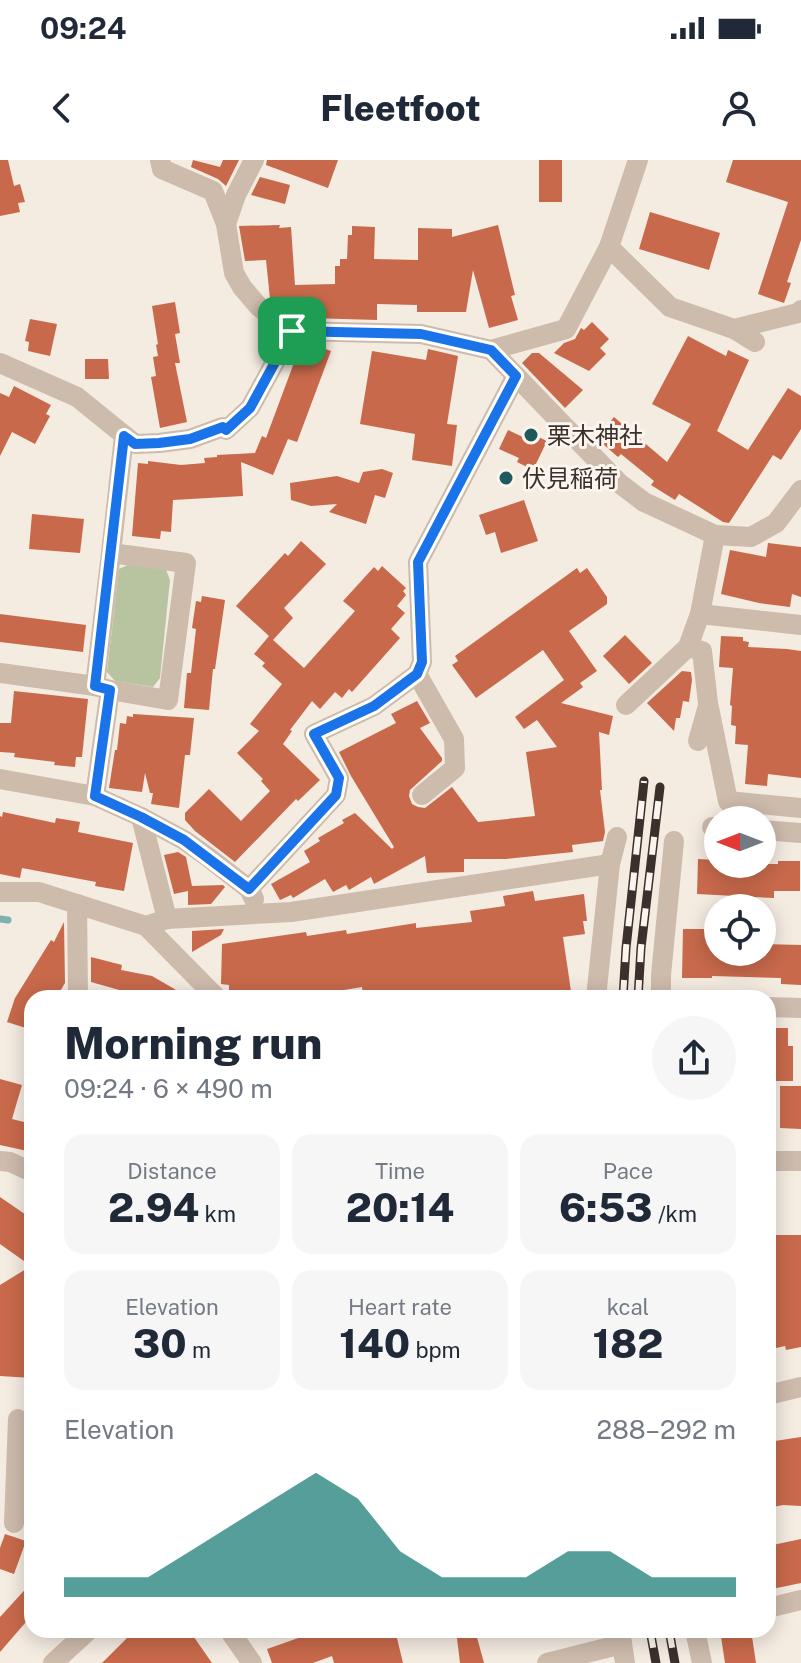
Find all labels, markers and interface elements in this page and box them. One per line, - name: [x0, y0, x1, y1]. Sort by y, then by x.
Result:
- text: 09:24: [40, 10, 126, 46]
- icon: back: [40, 86, 84, 130]
- icon: person: [717, 86, 761, 130]
- text: Fleetfoot: [320, 87, 481, 129]
- pin: [258, 297, 326, 365]
- icon: arrive: [270, 309, 314, 353]
- place label: 栗木神社: [547, 421, 643, 449]
- marker: 栗木神社: [522, 426, 540, 444]
- place label: 伏見稲荷: [522, 464, 618, 492]
- marker: 伏見稲荷: [497, 469, 515, 487]
- north arrow: [704, 806, 776, 878]
- map controls: [704, 806, 776, 966]
- button: locate: [704, 894, 776, 966]
- button: share: [652, 1016, 736, 1100]
- text: Morning run: [64, 1017, 322, 1069]
- text: 09:24 · 6 × 490 m: [64, 1073, 273, 1104]
- text: Distance: [127, 1158, 217, 1184]
- text: Time: [375, 1158, 425, 1184]
- text: Pace: [603, 1158, 653, 1184]
- text: 2.94: [108, 1184, 199, 1231]
- text: 20:14: [346, 1184, 454, 1231]
- text: 6:53: [559, 1184, 653, 1231]
- text: km: [199, 1201, 236, 1227]
- text: /km: [653, 1201, 697, 1227]
- text: Elevation: [125, 1294, 219, 1320]
- text: Heart rate: [348, 1294, 452, 1320]
- text: kcal: [607, 1294, 649, 1320]
- text: 30: [133, 1320, 187, 1367]
- text: 140: [339, 1320, 410, 1367]
- text: 182: [593, 1320, 663, 1367]
- text: m: [187, 1337, 211, 1363]
- text: bpm: [410, 1337, 461, 1363]
- text: Elevation: [64, 1414, 174, 1445]
- text: 288–292 m: [597, 1414, 736, 1445]

